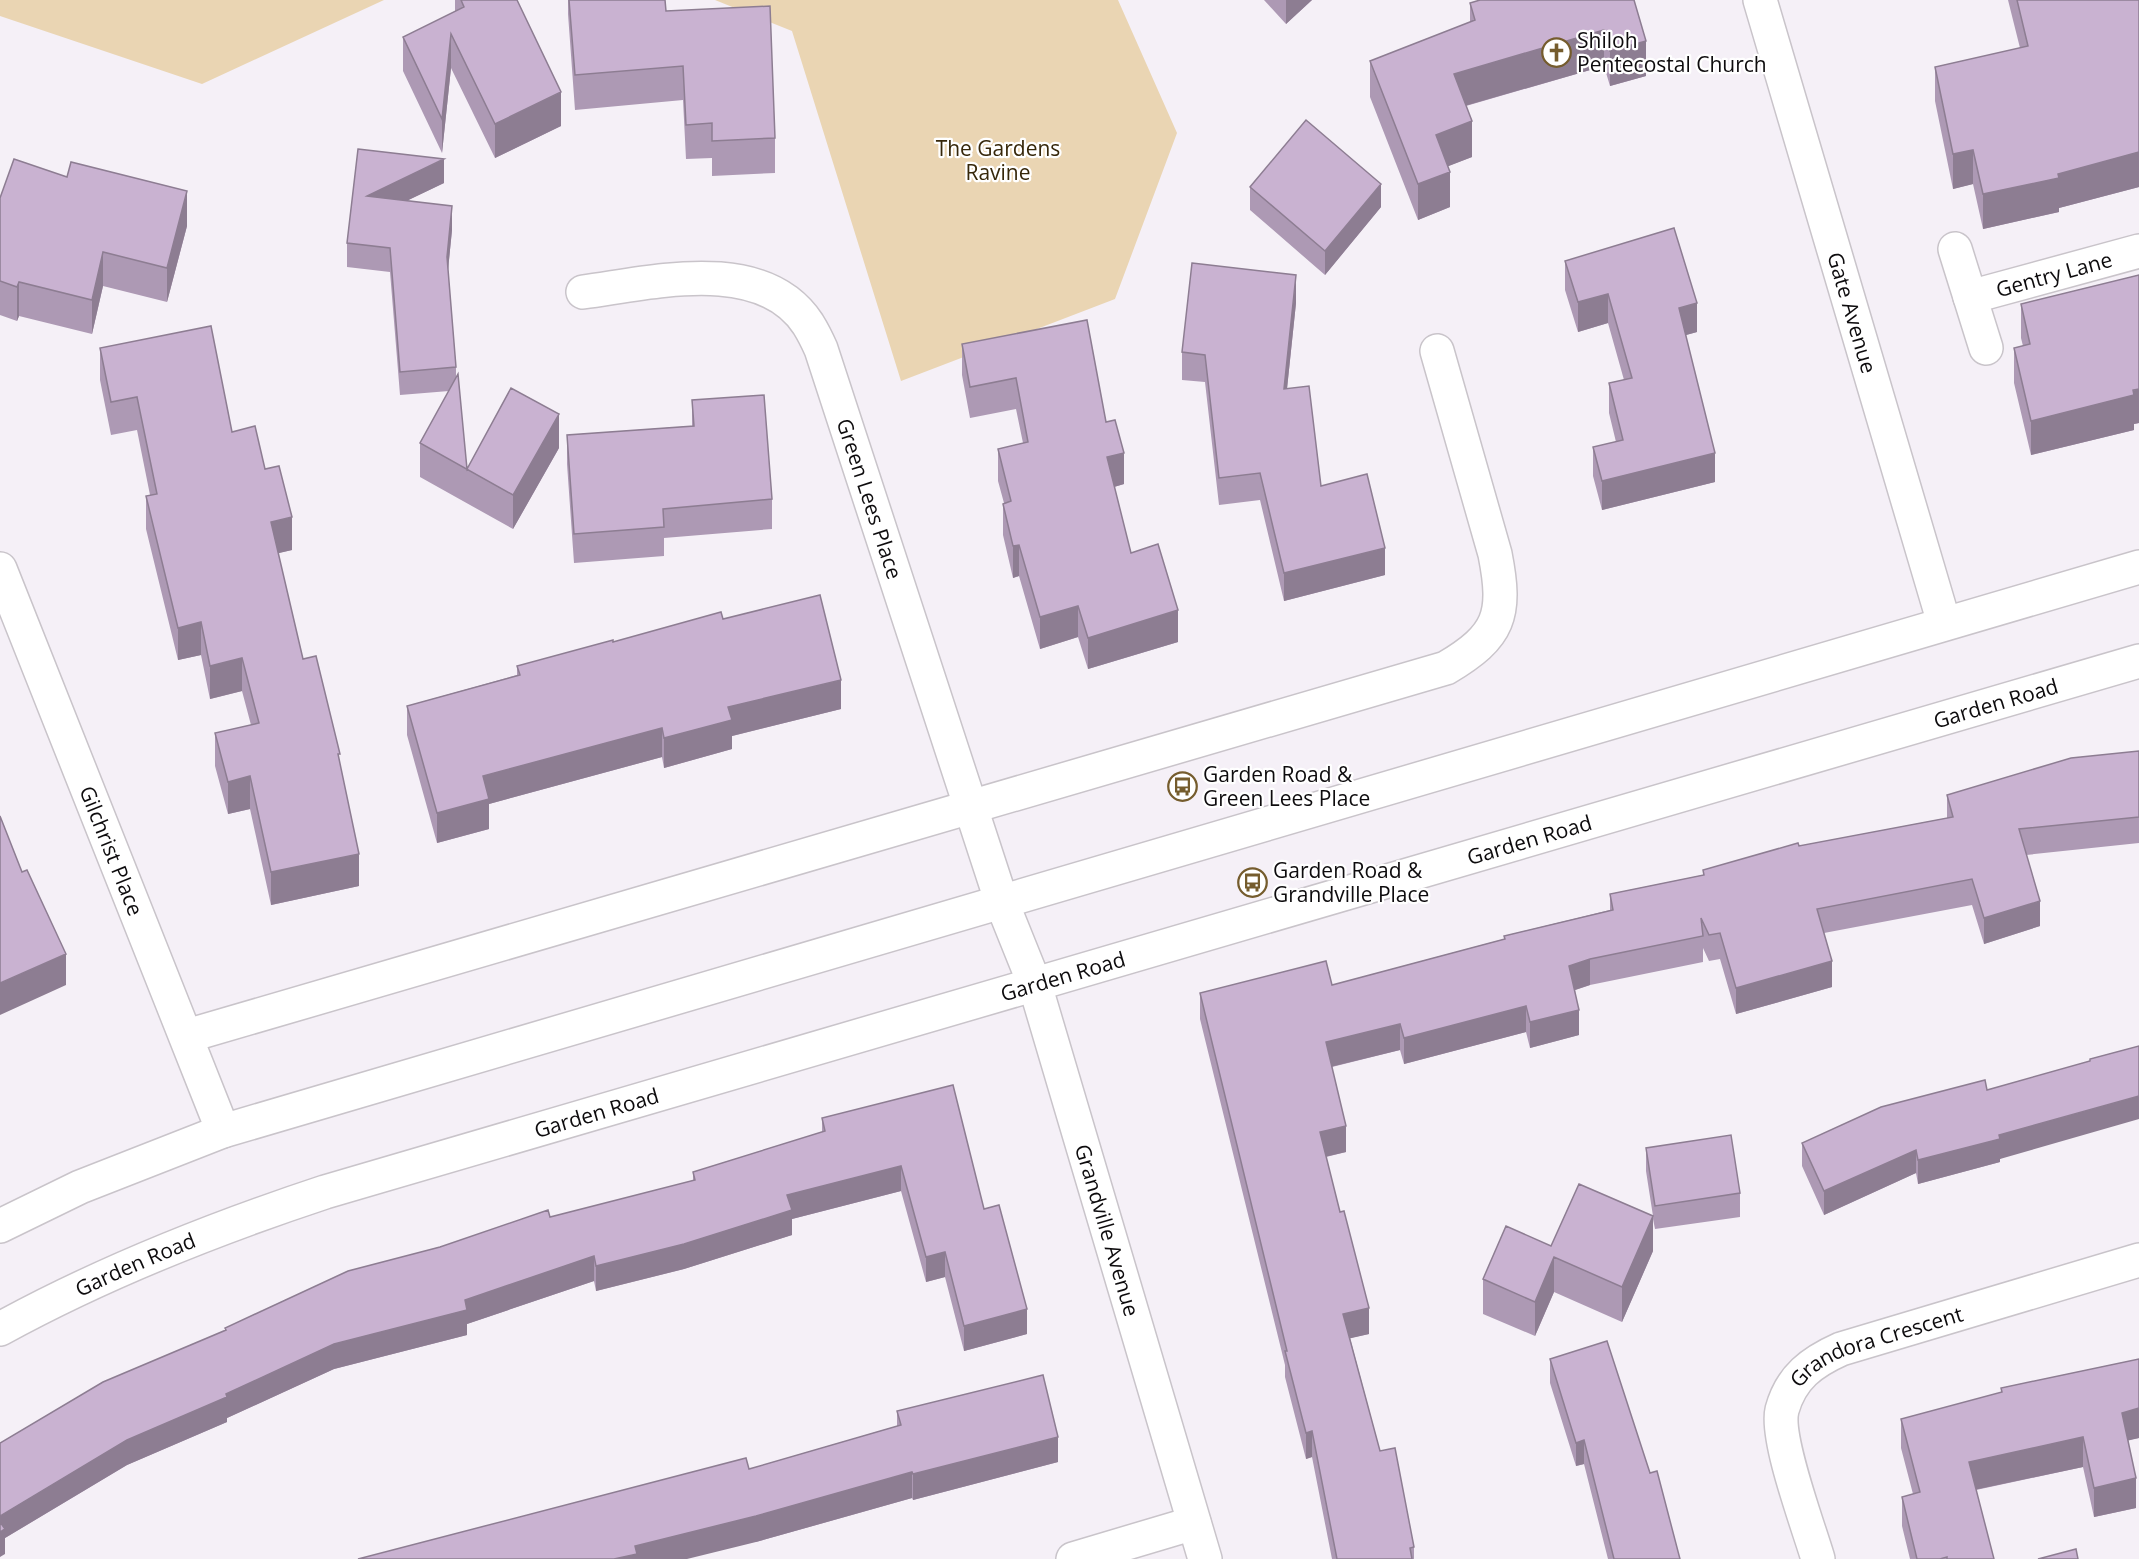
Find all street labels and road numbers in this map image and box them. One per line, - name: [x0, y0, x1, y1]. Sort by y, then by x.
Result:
- street label: Gentry Lane: [1993, 245, 2115, 303]
- street label: Gate Avenue: [1821, 249, 1883, 376]
- street label: Green Lees Place: [831, 415, 909, 582]
- street label: Garden Road: [1930, 671, 2061, 734]
- street label: Gilchrist Place: [73, 782, 150, 920]
- street label: Garden Road: [1464, 808, 1595, 871]
- street label: Garden Road: [997, 944, 1129, 1008]
- street label: Garden Road: [531, 1081, 662, 1144]
- street label: Grandville Avenue: [1069, 1141, 1146, 1319]
- street label: Garden Road: [70, 1226, 200, 1303]
- street label: Grandora Crescent: [1783, 1299, 1966, 1393]

